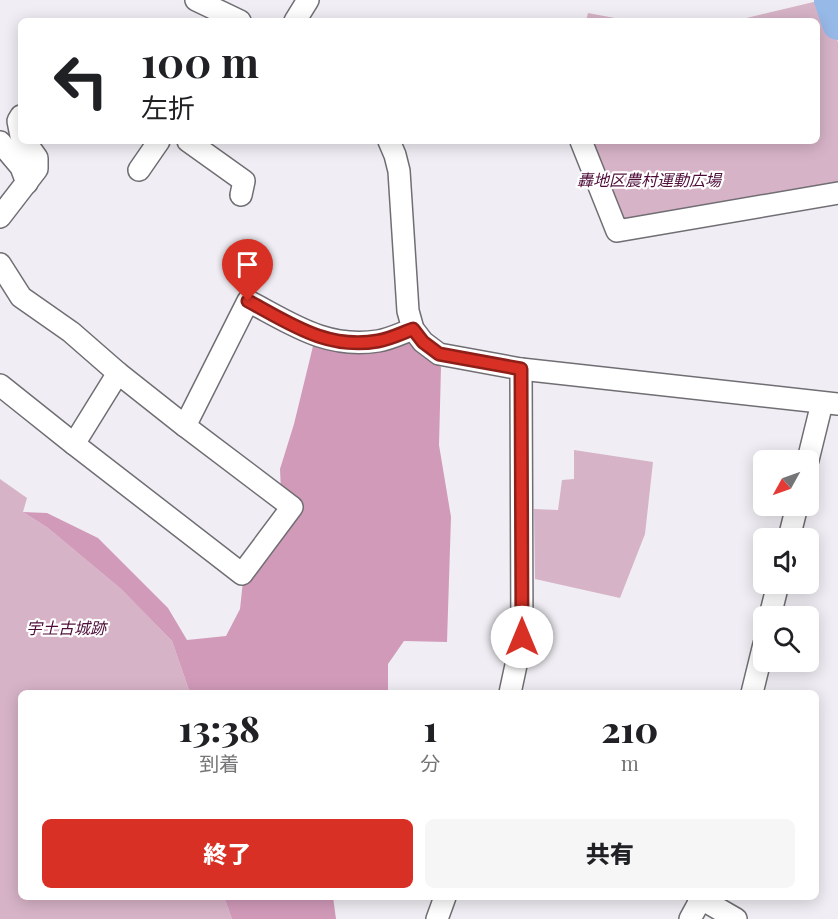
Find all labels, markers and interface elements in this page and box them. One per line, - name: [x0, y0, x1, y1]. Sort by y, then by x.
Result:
- text: 100 m: [141, 33, 259, 89]
- icon: left: [42, 42, 120, 120]
- text: 左折: [141, 89, 195, 125]
- park label: 轟地区農村運動広場: [577, 169, 723, 190]
- pin: [222, 239, 273, 301]
- icon: arrive: [231, 248, 264, 281]
- north arrow: [753, 450, 819, 516]
- map controls: [753, 450, 819, 672]
- button: sound: [753, 528, 819, 594]
- position arrow: [490, 605, 554, 669]
- button: search: [753, 606, 819, 672]
- park label: 宇土古城跡: [26, 617, 109, 638]
- text: 13:38: [179, 703, 260, 751]
- text: 1: [424, 703, 438, 751]
- text: 210: [601, 704, 658, 752]
- text: 到着: [199, 749, 239, 776]
- text: 分: [421, 749, 441, 776]
- text: m: [621, 749, 639, 776]
- button: 終了: [42, 819, 413, 888]
- button: 共有: [425, 819, 795, 888]

